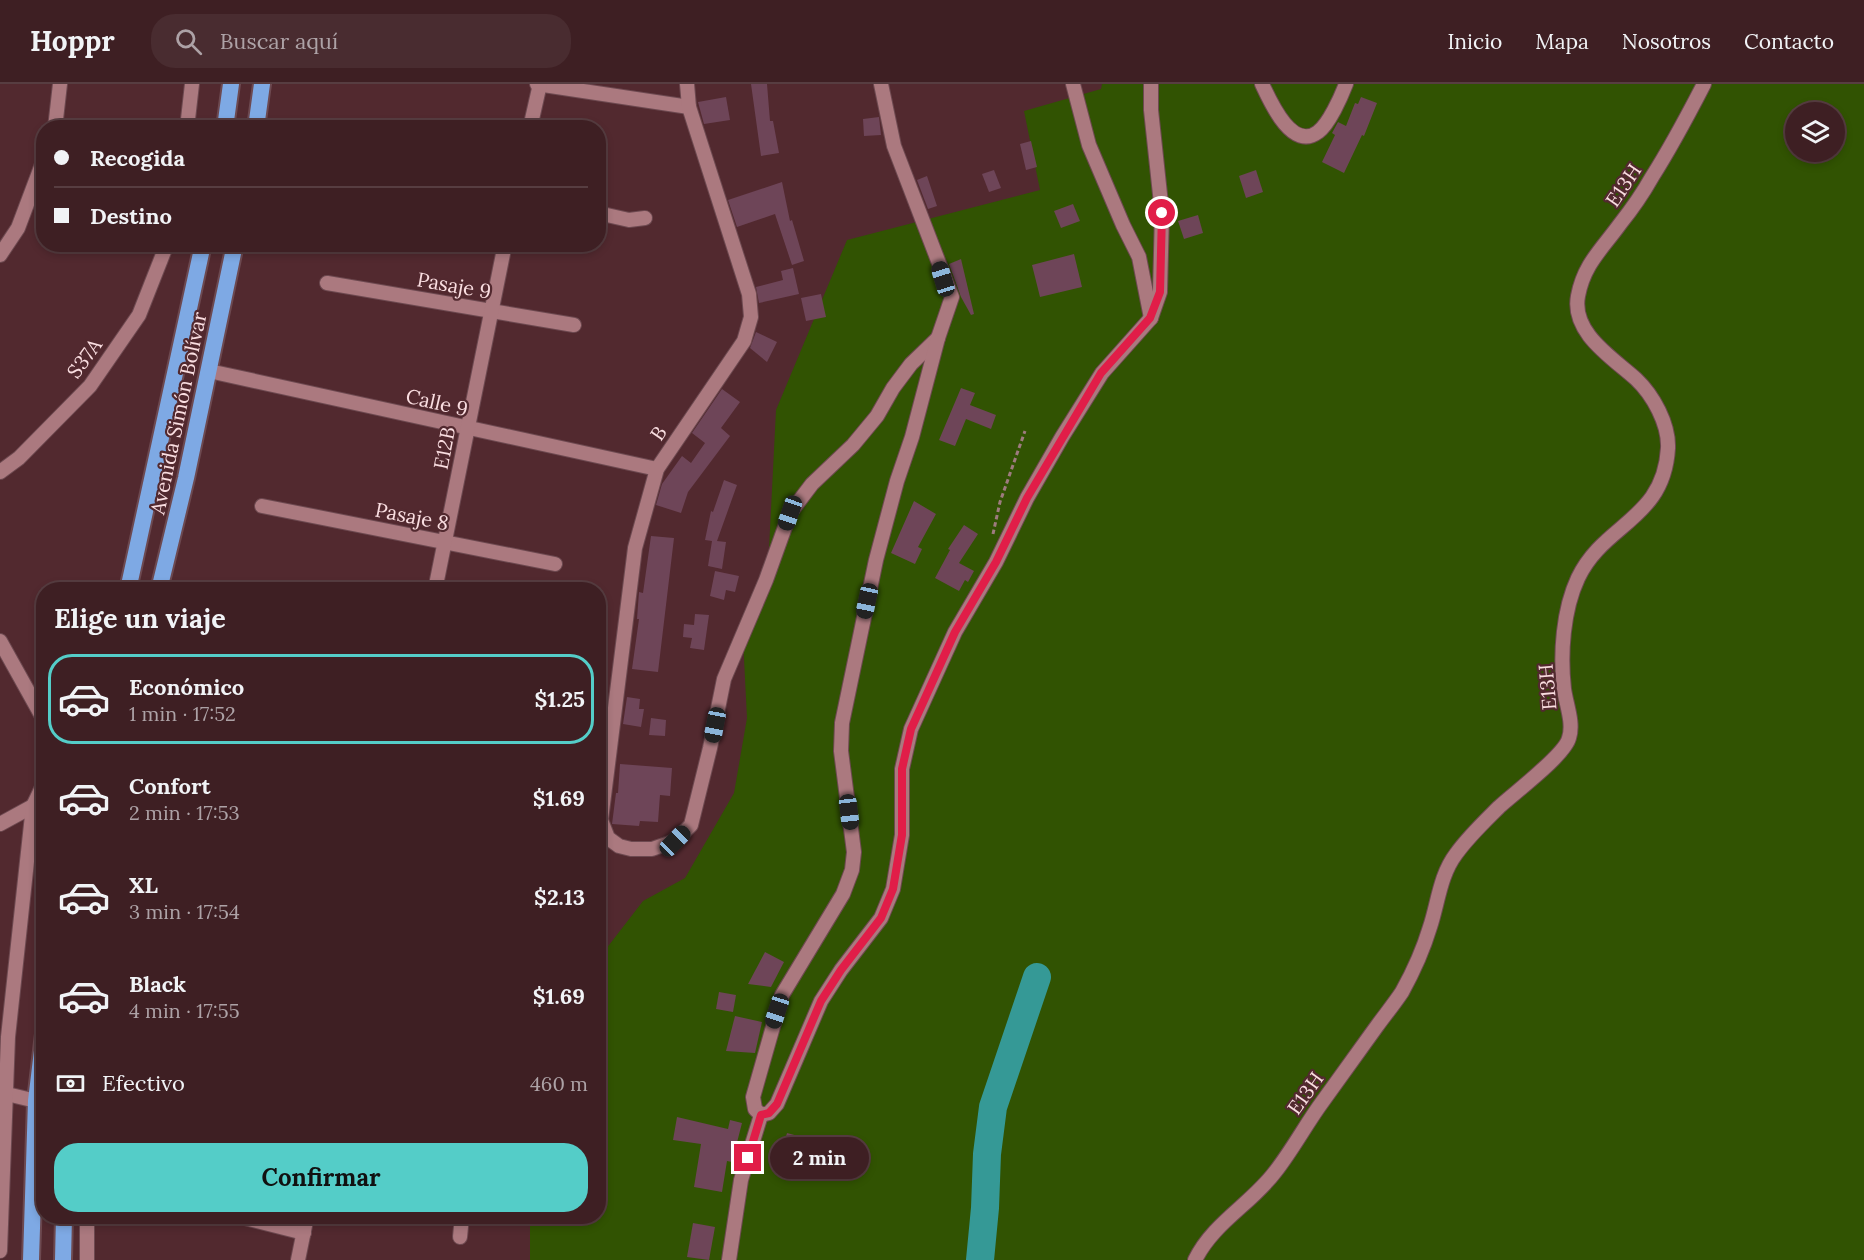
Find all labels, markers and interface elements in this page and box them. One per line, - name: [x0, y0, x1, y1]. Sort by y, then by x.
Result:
- search box: [151, 14, 571, 68]
- text: Hoppr: [30, 23, 115, 59]
- icon: search: [172, 25, 205, 58]
- text: Buscar aquí: [220, 27, 338, 55]
- text: Inicio: [1447, 28, 1502, 55]
- text: Mapa: [1535, 28, 1589, 55]
- text: Nosotros: [1622, 28, 1711, 55]
- text: Contacto: [1744, 28, 1834, 55]
- map controls: [1785, 102, 1845, 162]
- button: layers: [1785, 102, 1845, 162]
- text: Recogida: [90, 144, 185, 172]
- street label: E13H: [1600, 159, 1646, 211]
- route start: [1148, 199, 1175, 226]
- text: Destino: [90, 202, 172, 230]
- car: [929, 259, 957, 299]
- street label: Pasaje 9: [415, 266, 493, 304]
- street label: Avenida Simón Bolívar: [144, 309, 212, 517]
- street label: S37A: [61, 333, 107, 383]
- street label: Calle 9: [404, 383, 470, 421]
- street label: B: [644, 421, 672, 445]
- street label: E12B: [428, 425, 460, 471]
- car: [776, 493, 804, 533]
- street label: Pasaje 8: [373, 497, 451, 535]
- car: [854, 582, 880, 620]
- text: Elige un viaje: [54, 601, 226, 635]
- street label: E13H: [1533, 663, 1561, 711]
- icon: car: [57, 672, 111, 726]
- text: Económico: [129, 673, 244, 701]
- text: $1.25: [534, 685, 585, 713]
- text: 1 min · 17:52: [129, 701, 236, 726]
- car: [703, 706, 727, 744]
- icon: car: [57, 771, 111, 825]
- text: Confort: [129, 772, 211, 800]
- text: $1.69: [533, 784, 585, 812]
- car: [838, 793, 860, 831]
- text: 2 min · 17:53: [129, 800, 240, 825]
- car: [656, 822, 694, 860]
- icon: car: [57, 870, 111, 924]
- text: XL: [129, 871, 158, 899]
- text: $2.13: [534, 883, 585, 911]
- text: 3 min · 17:54: [129, 899, 240, 924]
- icon: car: [57, 969, 111, 1023]
- text: Black: [129, 970, 186, 998]
- text: $1.69: [533, 982, 585, 1010]
- car: [763, 991, 791, 1031]
- text: 4 min · 17:55: [129, 998, 240, 1023]
- icon: cash: [54, 1067, 87, 1100]
- street label: E13H: [1281, 1067, 1329, 1119]
- text: Efectivo: [102, 1069, 185, 1097]
- text: 460 m: [530, 1071, 588, 1096]
- callout: 2 min: [769, 1137, 868, 1179]
- button: Confirmar: [54, 1143, 588, 1212]
- route end: [734, 1144, 761, 1171]
- text: 2 min: [793, 1145, 846, 1170]

